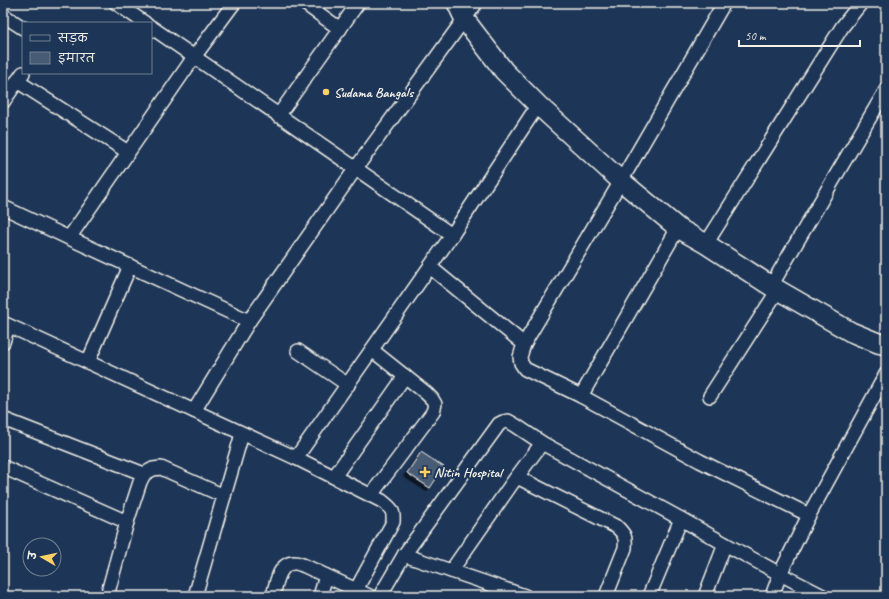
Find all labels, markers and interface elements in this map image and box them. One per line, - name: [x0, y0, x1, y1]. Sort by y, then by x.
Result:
- legend: [22, 22, 152, 74]
- scale bar: [739, 22, 860, 48]
- text: 50 m: [745, 28, 767, 44]
- text: सड़क: [57, 30, 89, 46]
- text: इमारत: [58, 50, 96, 66]
- place label: Sudama Bangals: [334, 84, 415, 101]
- marker: Sudama Bangals: [321, 87, 331, 97]
- place label: Nitin Hospital: [434, 464, 504, 481]
- marker: Nitin Hospital: [419, 466, 431, 478]
- north arrow: [22, 537, 62, 577]
- text: उ: [24, 549, 40, 561]

